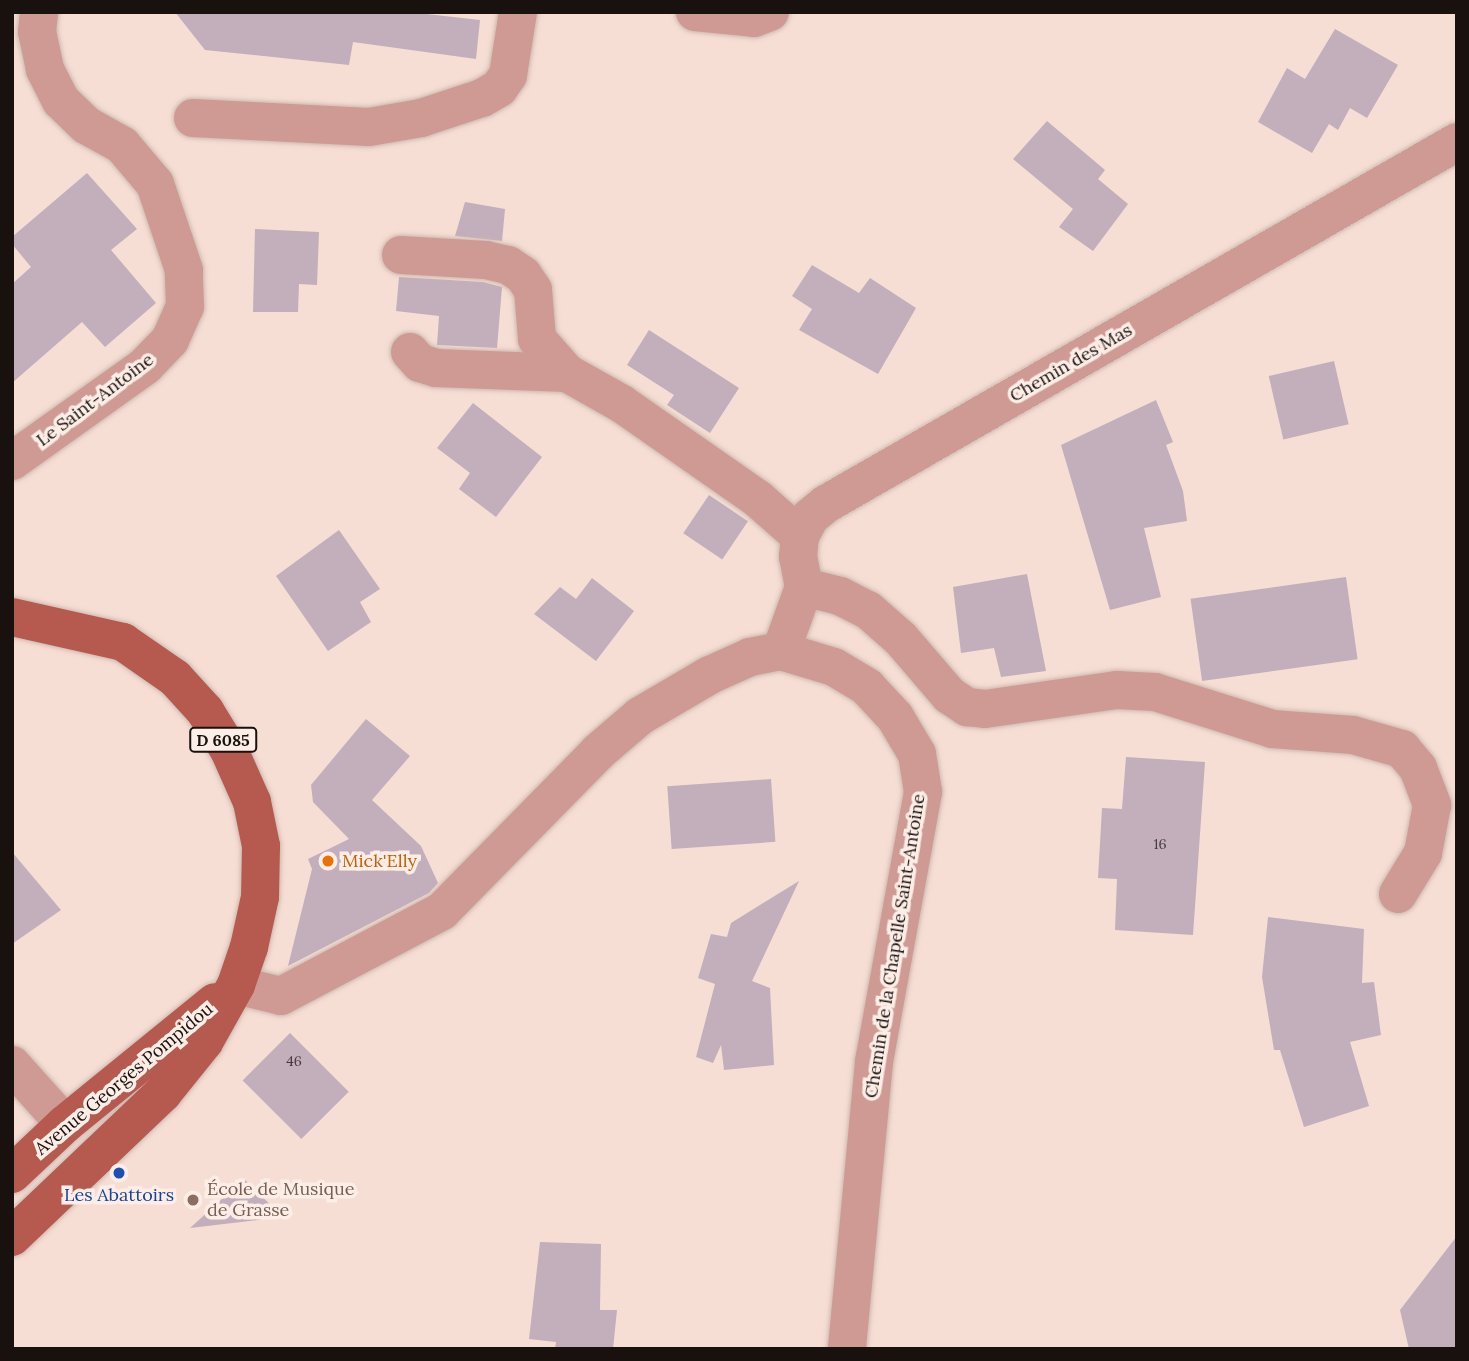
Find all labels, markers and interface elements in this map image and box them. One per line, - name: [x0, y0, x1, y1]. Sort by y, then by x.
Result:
- street label: Chemin des Mas: [1006, 319, 1136, 407]
- street label: Le Saint-Antoine: [32, 349, 158, 451]
- road number: D 6085: [188, 727, 258, 752]
- street label: Chemin de la Chapelle Saint-Antoine: [860, 792, 930, 1100]
- house number: 16: [1153, 836, 1167, 852]
- place label: Mick'Elly: [342, 850, 417, 872]
- marker: Mick'Elly: [320, 853, 336, 869]
- street label: Avenue Georges Pompidou: [31, 998, 217, 1160]
- house number: 46: [286, 1053, 302, 1069]
- marker: Les Abattoirs: [111, 1165, 127, 1181]
- place label: École de Musique de Grasse: [207, 1179, 354, 1222]
- place label: Les Abattoirs: [64, 1184, 174, 1206]
- marker: École de Musique de Grasse: [185, 1192, 201, 1208]

